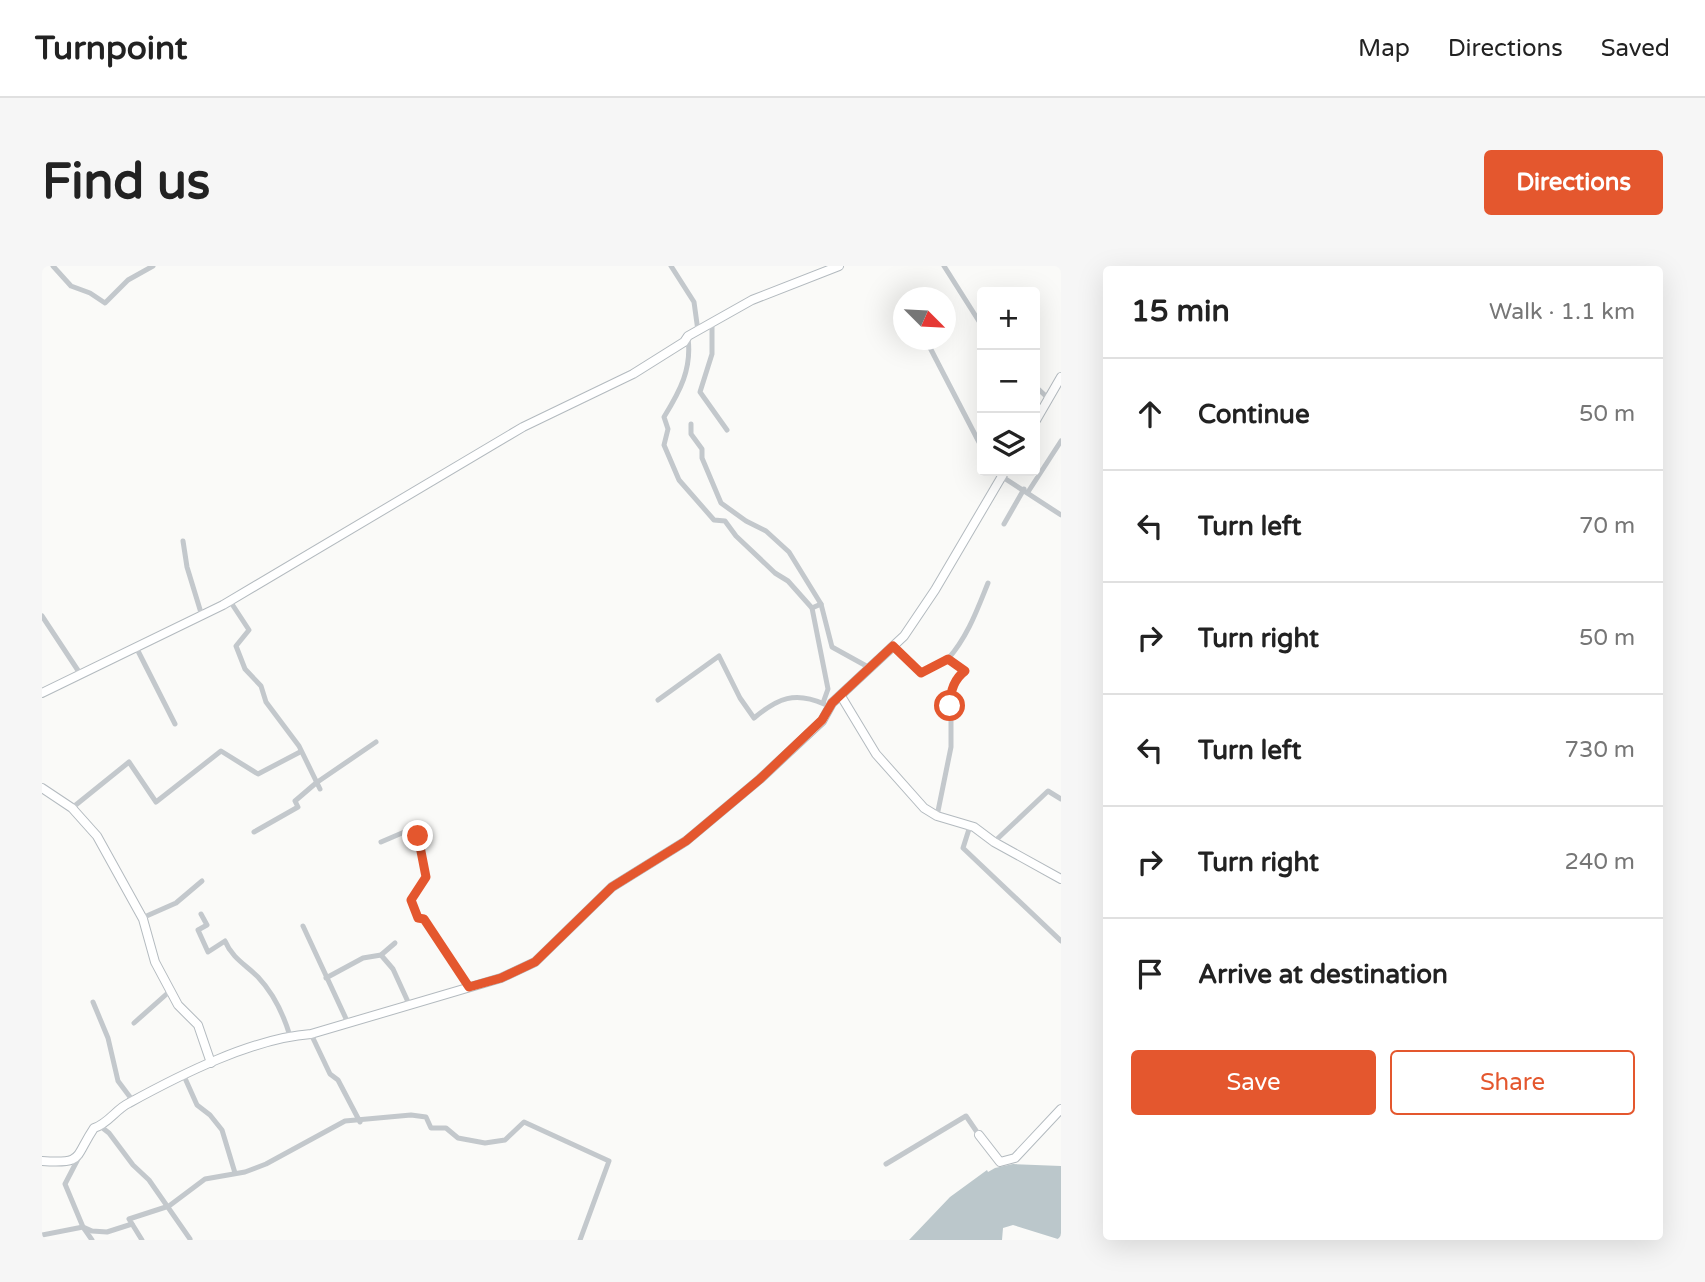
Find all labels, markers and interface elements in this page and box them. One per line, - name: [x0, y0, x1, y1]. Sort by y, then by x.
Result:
- text: Turnpoint: [35, 29, 187, 68]
- text: Map: [1358, 34, 1410, 63]
- text: Directions: [1448, 34, 1563, 63]
- text: Saved: [1601, 34, 1670, 63]
- button: Directions: [1484, 150, 1663, 215]
- text: Find us: [42, 153, 210, 212]
- north arrow: [893, 287, 956, 350]
- map controls: [977, 287, 1040, 476]
- button: +: [977, 287, 1040, 350]
- text: 15 min: [1131, 293, 1230, 330]
- text: Walk · 1.1 km: [1489, 298, 1635, 326]
- button: −: [977, 350, 1040, 413]
- icon: ahead: [1131, 395, 1169, 433]
- text: Continue: [1198, 399, 1310, 430]
- text: 50 m: [1579, 400, 1635, 428]
- button: layers: [977, 413, 1040, 476]
- icon: left: [1131, 507, 1169, 545]
- text: Turn left: [1198, 511, 1301, 542]
- text: 70 m: [1579, 512, 1635, 540]
- icon: right: [1131, 619, 1169, 657]
- text: Turn right: [1198, 623, 1319, 654]
- text: 50 m: [1579, 624, 1635, 652]
- route start: [934, 690, 965, 721]
- icon: left: [1131, 731, 1169, 769]
- text: Turn left: [1198, 735, 1301, 766]
- text: 730 m: [1565, 736, 1635, 764]
- route end: [402, 820, 433, 851]
- icon: right: [1131, 843, 1169, 881]
- text: Turn right: [1198, 847, 1319, 878]
- text: 240 m: [1565, 848, 1635, 876]
- icon: arrive: [1131, 955, 1169, 993]
- text: Arrive at destination: [1198, 959, 1448, 990]
- button: Save: [1131, 1050, 1376, 1115]
- button: Share: [1390, 1050, 1635, 1115]

